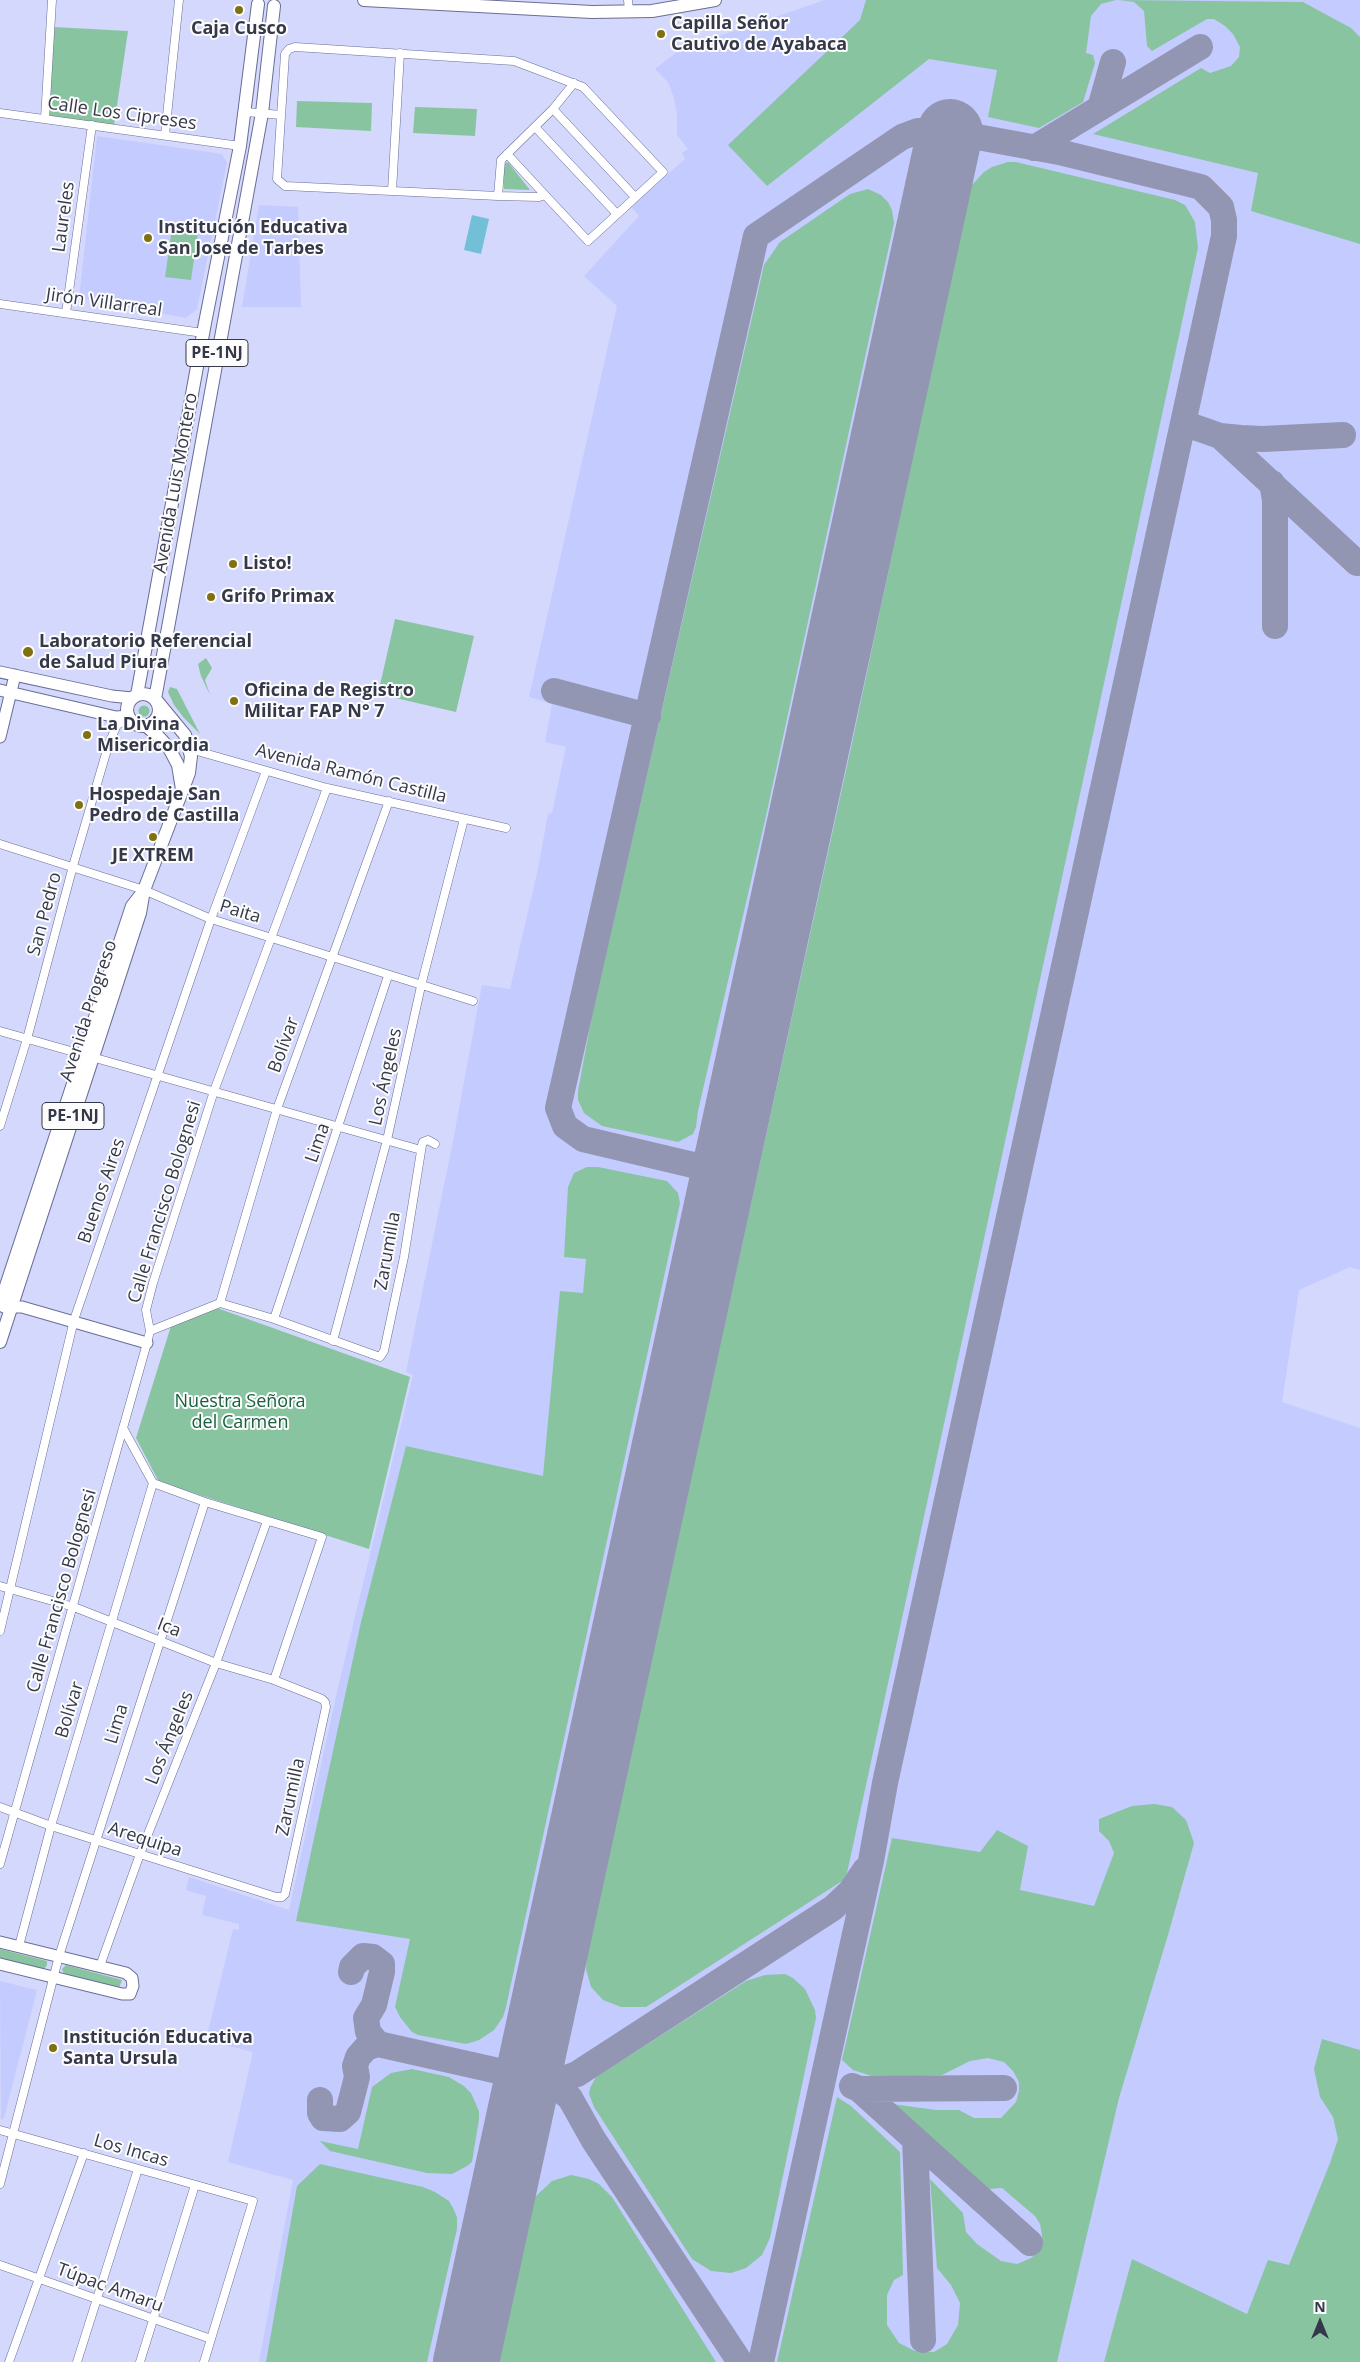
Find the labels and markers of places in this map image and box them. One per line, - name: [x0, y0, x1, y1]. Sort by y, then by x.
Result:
- marker: Caja Cusco: [233, 4, 245, 16]
- place label: Capilla Señor Cautivo de Ayabaca: [671, 13, 847, 56]
- place label: Caja Cusco: [191, 18, 287, 40]
- marker: Capilla Señor Cautivo de Ayabaca: [655, 28, 667, 40]
- place label: Institución Educativa San Jose de Tarbes: [158, 217, 348, 260]
- marker: Institución Educativa San Jose de Tarbes: [142, 232, 154, 244]
- place label: Listo!: [243, 553, 292, 575]
- marker: Listo!: [227, 558, 239, 570]
- place label: Grifo Primax: [221, 586, 334, 608]
- marker: Grifo Primax: [205, 591, 217, 603]
- place label: Laboratorio Referencial de Salud Piura: [39, 631, 252, 674]
- marker: Laboratorio Referencial de Salud Piura: [21, 645, 35, 659]
- place label: Oficina de Registro Militar FAP N° 7: [244, 680, 414, 722]
- marker: Oficina de Registro Militar FAP N° 7: [228, 695, 240, 707]
- place label: La Divina Misericordia: [97, 714, 209, 756]
- marker: La Divina Misericordia: [81, 729, 93, 741]
- place label: Hospedaje San Pedro de Castilla: [89, 784, 239, 826]
- marker: Hospedaje San Pedro de Castilla: [73, 799, 85, 811]
- marker: JE XTREM: [147, 831, 159, 843]
- place label: JE XTREM: [112, 845, 194, 867]
- place label: Institución Educativa Santa Ursula: [63, 2027, 253, 2070]
- marker: Institución Educativa Santa Ursula: [47, 2042, 59, 2054]

